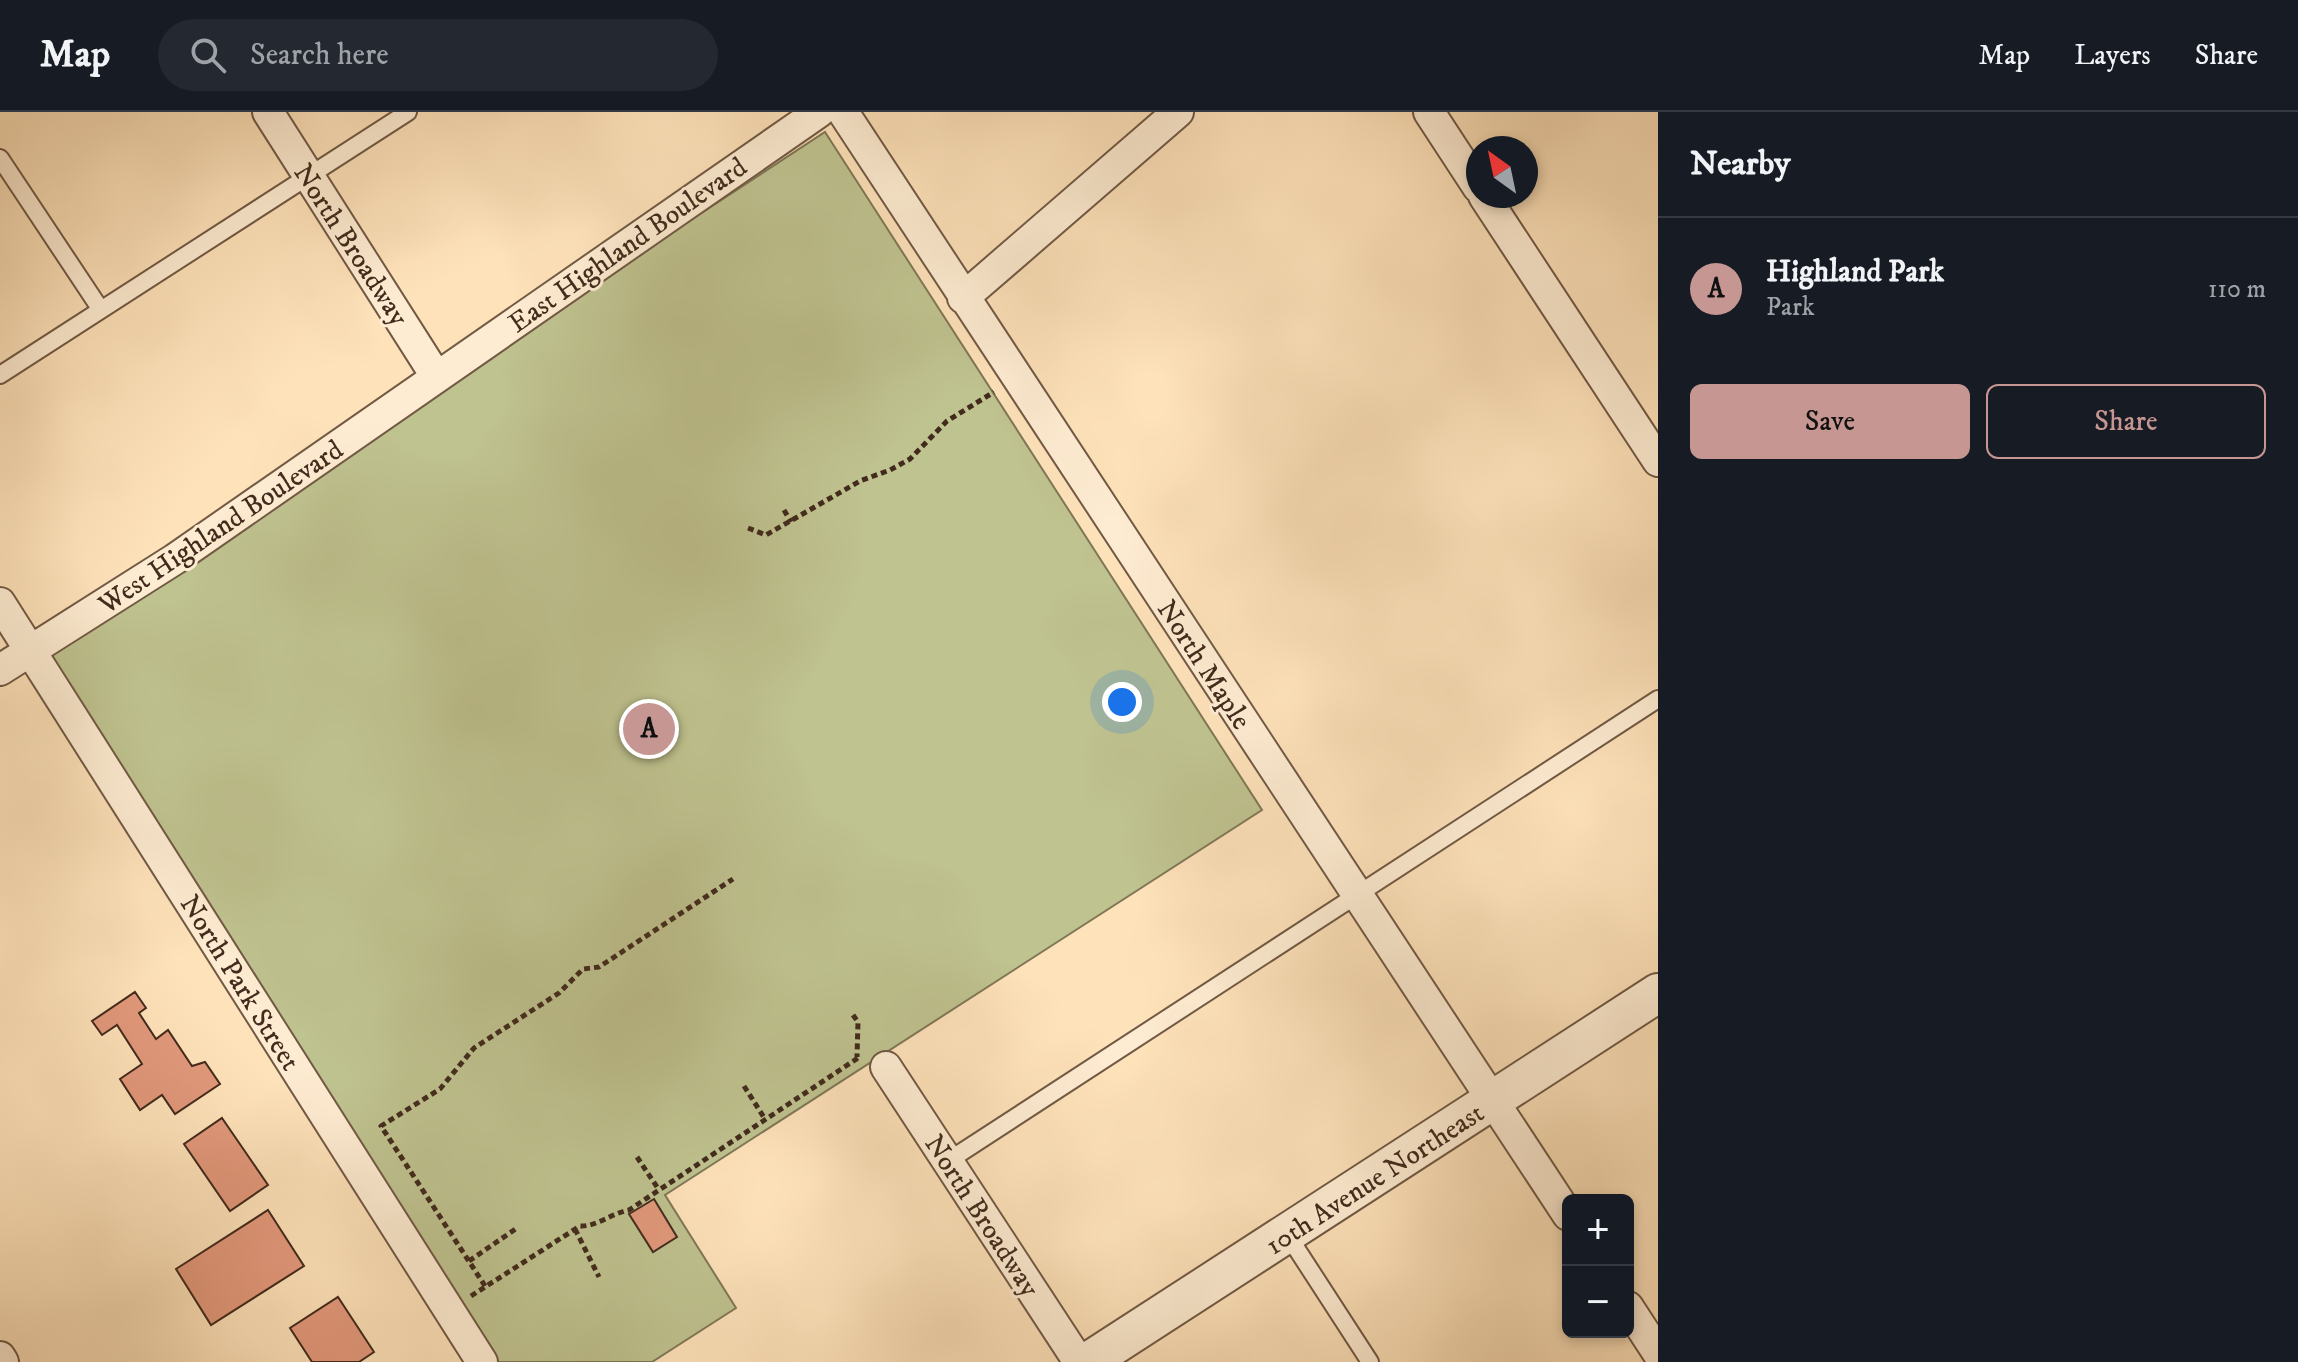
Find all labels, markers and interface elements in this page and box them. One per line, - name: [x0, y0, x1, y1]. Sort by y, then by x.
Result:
- search box: [158, 19, 718, 91]
- text: Map: [40, 31, 110, 79]
- icon: search: [186, 33, 230, 77]
- text: Search here: [250, 37, 389, 74]
- text: Map: [1979, 38, 2030, 73]
- text: Layers: [2074, 38, 2151, 73]
- text: Share: [2195, 38, 2258, 73]
- north arrow: [1466, 136, 1538, 208]
- text: Nearby: [1690, 143, 1791, 185]
- street label: East Highland Boulevard: [502, 150, 754, 341]
- street label: North Broadway: [285, 157, 417, 333]
- text: Highland Park: [1766, 254, 1944, 291]
- text: A: [1708, 273, 1724, 306]
- text: 110 m: [2208, 273, 2266, 306]
- text: Park: [1766, 291, 1815, 324]
- button: Save: [1690, 384, 1970, 459]
- button: Share: [1986, 384, 2266, 459]
- street label: West Highland Boulevard: [91, 432, 350, 623]
- street label: North Maple: [1149, 594, 1259, 736]
- your location: [1102, 682, 1142, 722]
- pin: A: [623, 699, 675, 759]
- street label: North Park Street: [172, 888, 308, 1077]
- street label: 10th Avenue Northeast: [1259, 1096, 1491, 1263]
- street label: North Broadway: [916, 1128, 1048, 1304]
- map controls: [1562, 1194, 1634, 1338]
- button: +: [1562, 1194, 1634, 1266]
- button: −: [1562, 1266, 1634, 1338]

